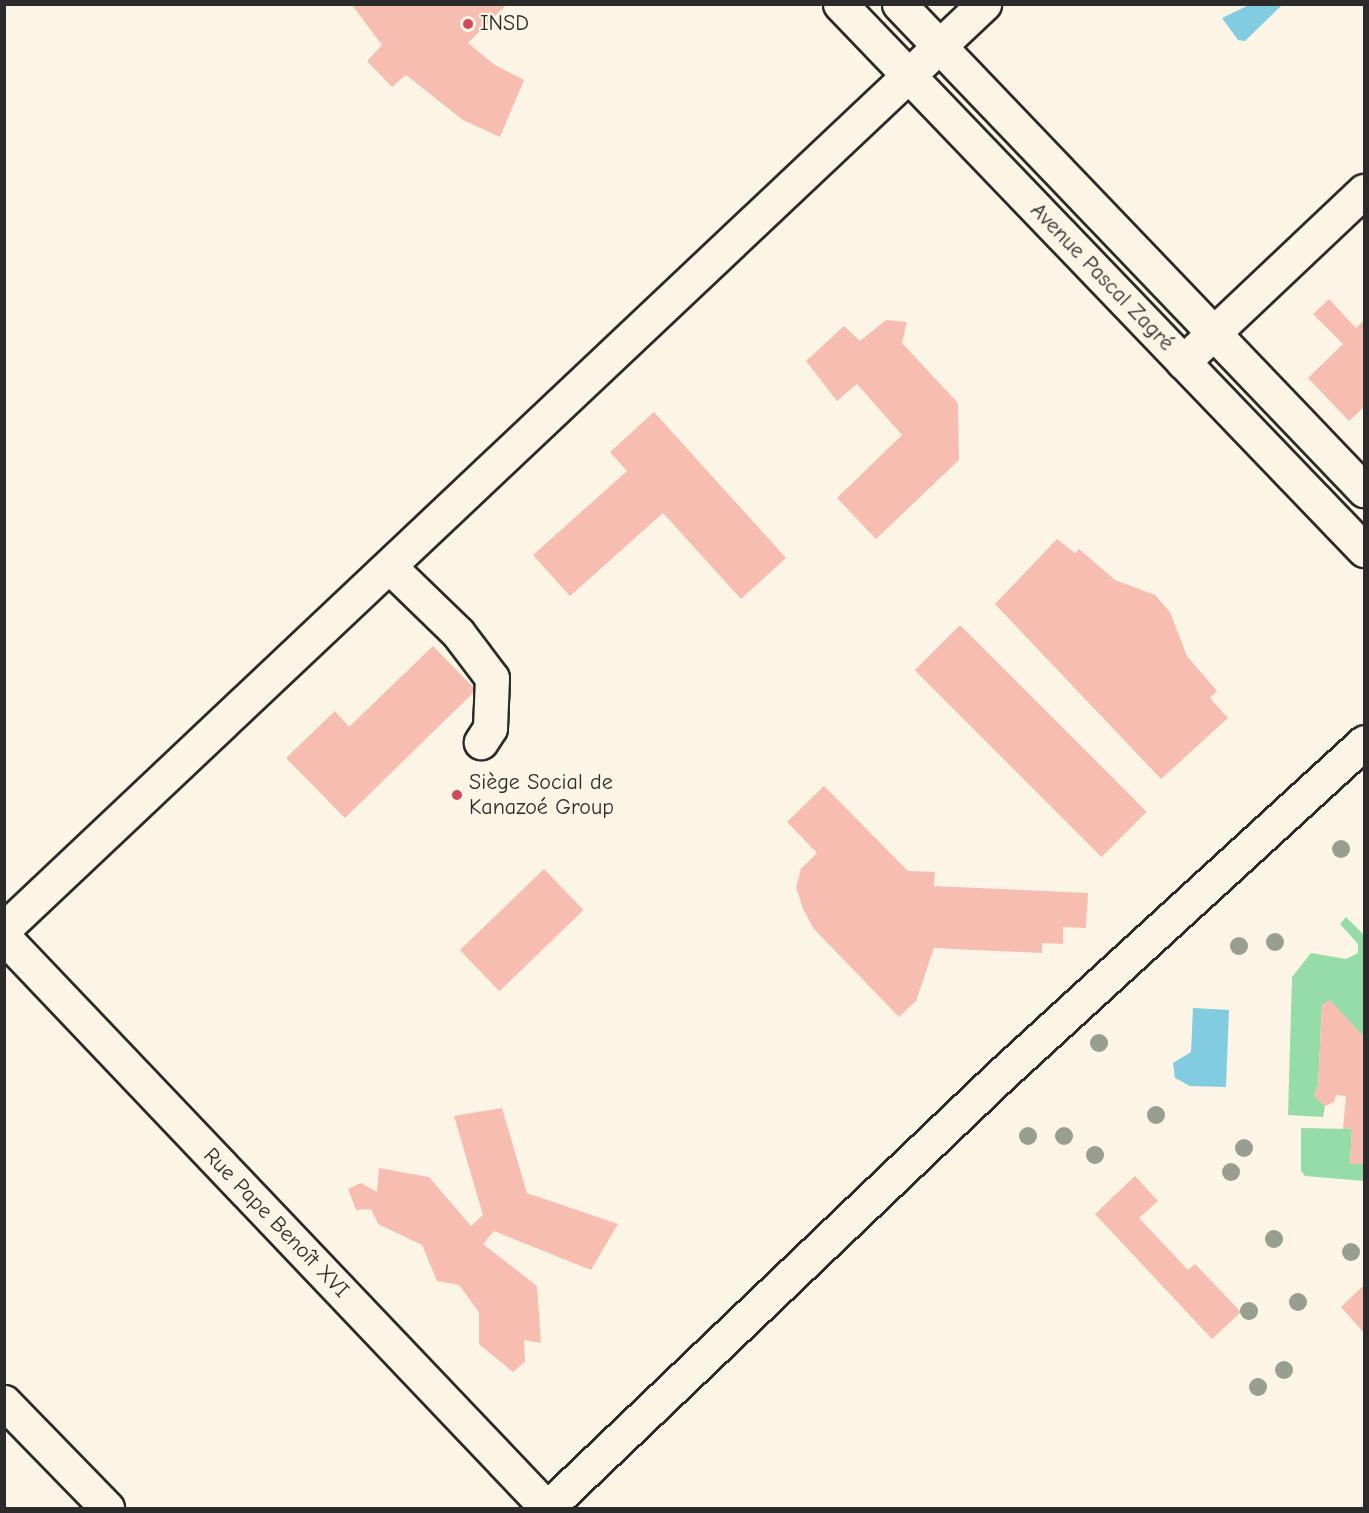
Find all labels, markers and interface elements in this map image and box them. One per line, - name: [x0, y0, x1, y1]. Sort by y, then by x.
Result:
- place label: INSD: [480, 11, 529, 37]
- marker: INSD: [461, 17, 475, 31]
- street label: Avenue Pascal Zagré: [1025, 198, 1179, 356]
- place label: Siège Social de Kanazoé Group: [469, 769, 614, 820]
- marker: Siège Social de Kanazoé Group: [450, 788, 464, 802]
- street label: Rue Pape Benoît XVI: [198, 1143, 354, 1303]

